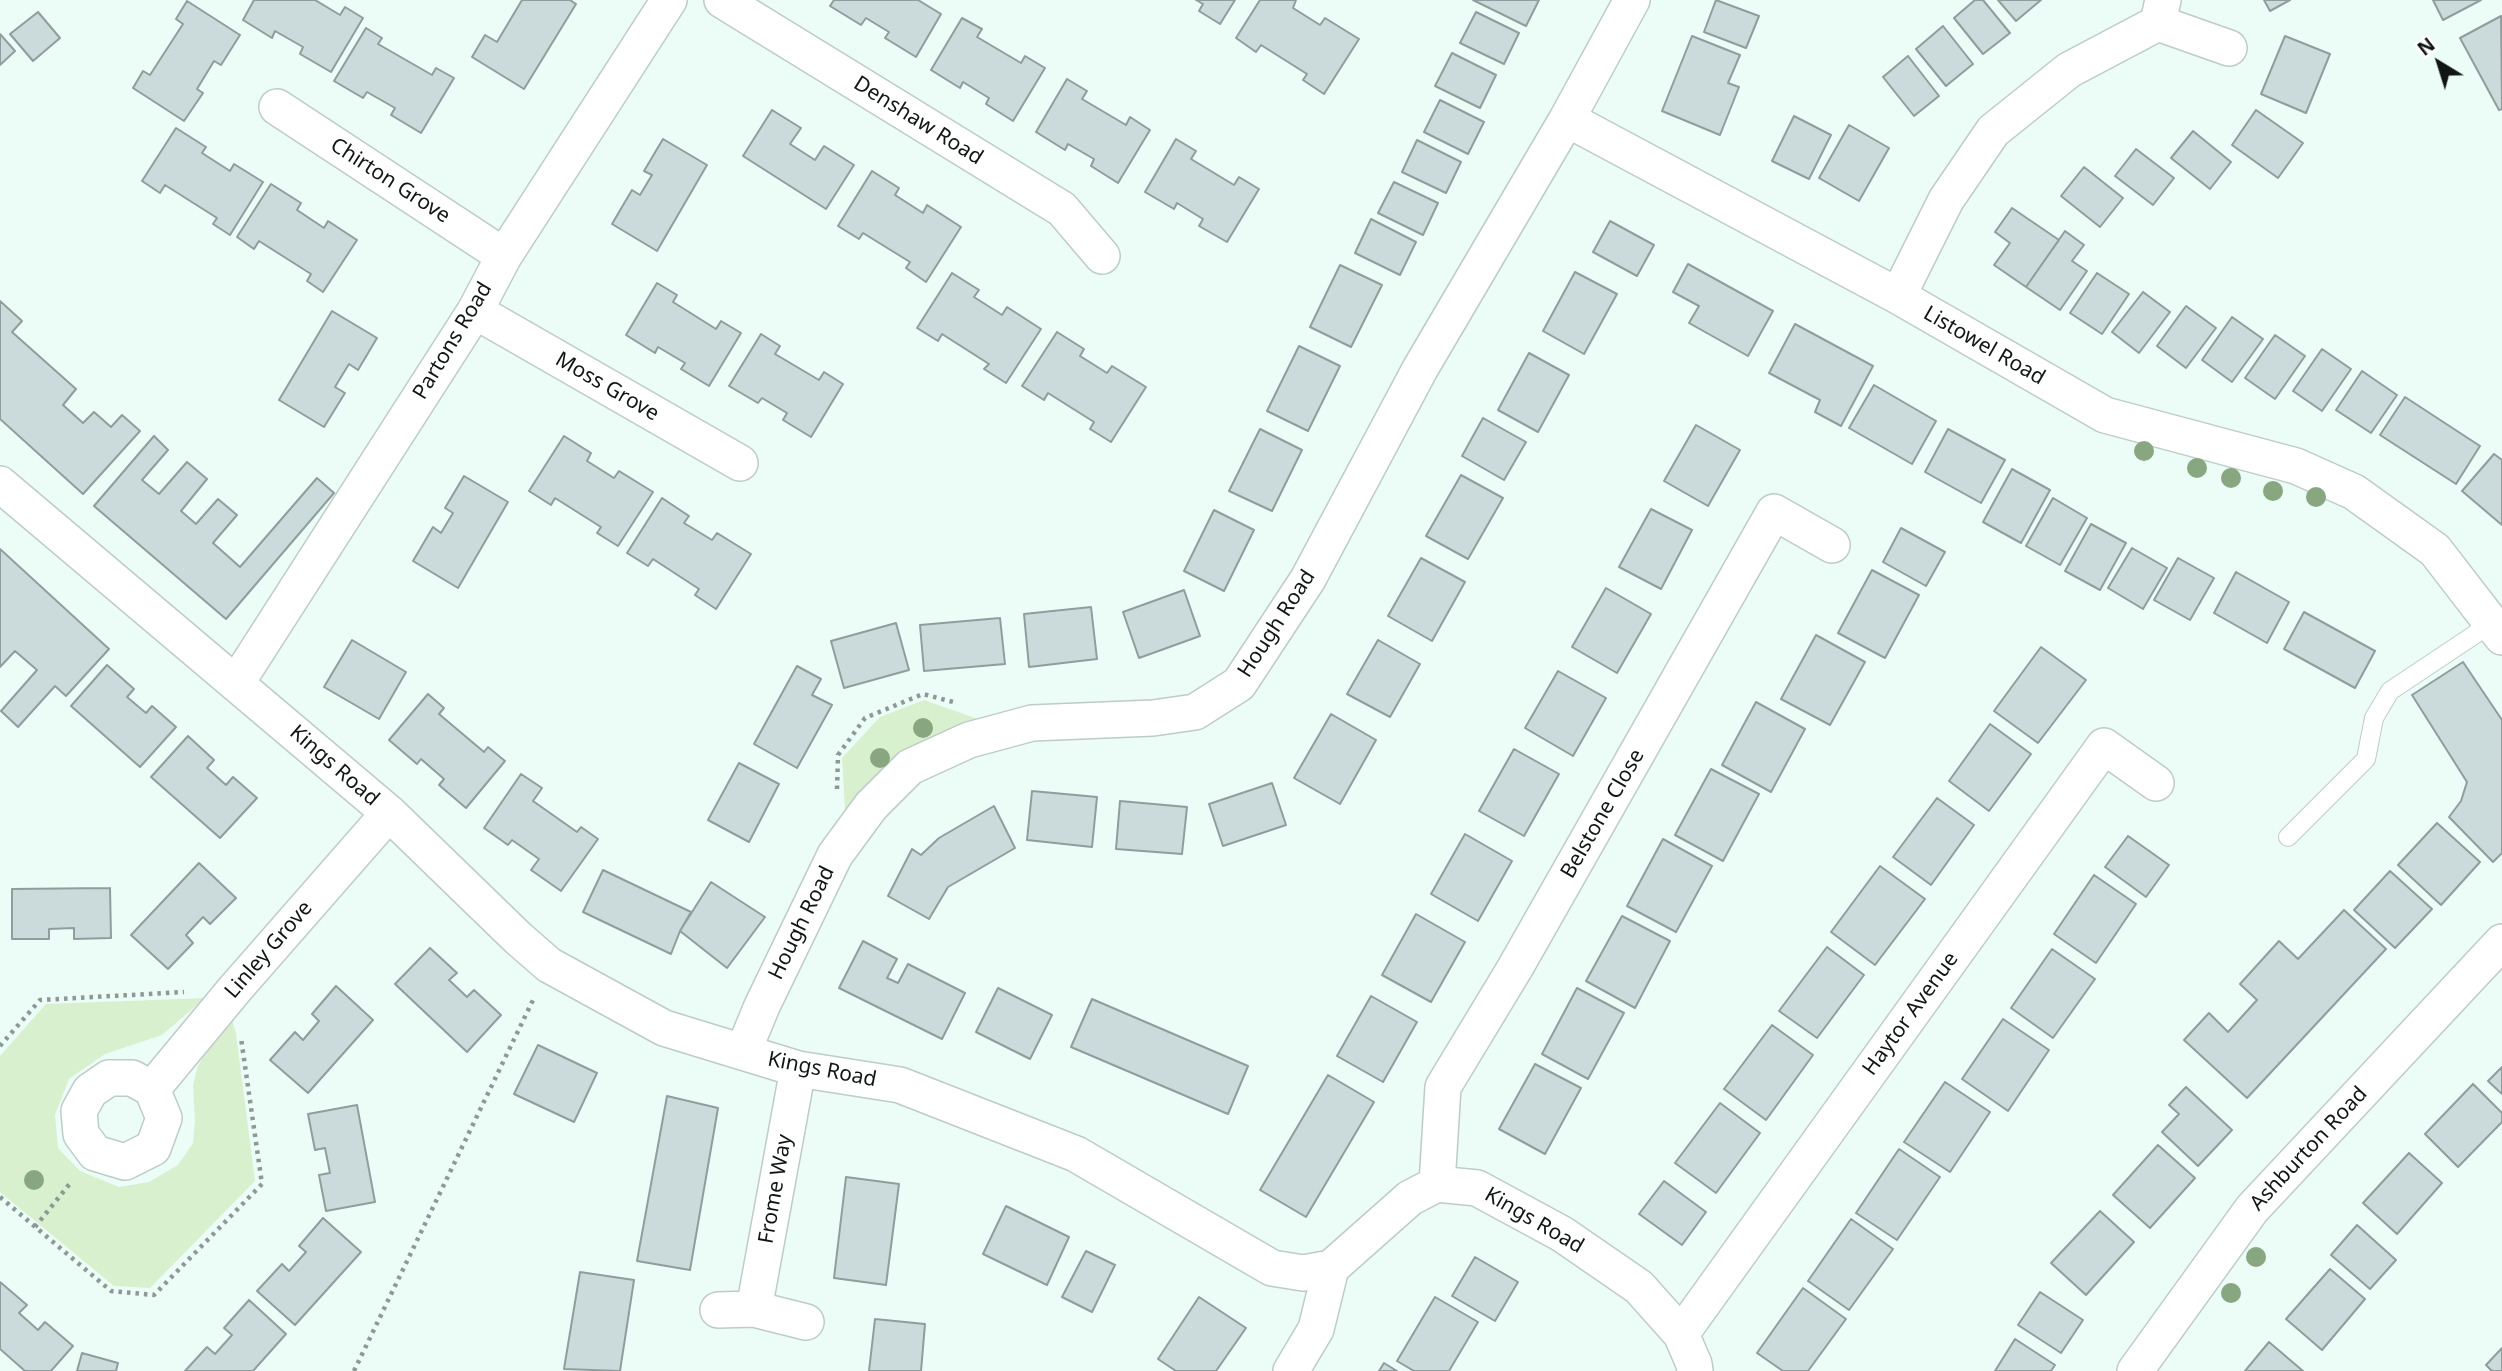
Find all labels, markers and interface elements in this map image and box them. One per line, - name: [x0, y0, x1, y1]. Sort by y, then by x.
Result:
- north arrow: [2404, 28, 2474, 98]
- text: N: [2412, 31, 2440, 61]
- street label: Denshaw Road: [849, 71, 987, 171]
- street label: Chirton Grove: [326, 133, 454, 229]
- street label: Partons Road: [408, 278, 498, 404]
- street label: Listowel Road: [1919, 301, 2049, 391]
- street label: Moss Grove: [551, 347, 663, 427]
- street label: Hough Road: [1233, 566, 1321, 682]
- street label: Kings Road: [284, 720, 384, 812]
- street label: Belstone Close: [1556, 745, 1650, 883]
- street label: Hough Road: [764, 862, 840, 984]
- street label: Linley Grove: [220, 896, 318, 1004]
- street label: Haytor Avenue: [1858, 947, 1964, 1081]
- street label: Kings Road: [765, 1047, 879, 1093]
- street label: Ashburton Road: [2245, 1082, 2373, 1216]
- street label: Frome Way: [754, 1132, 798, 1246]
- street label: Kings Road: [1480, 1183, 1588, 1259]

